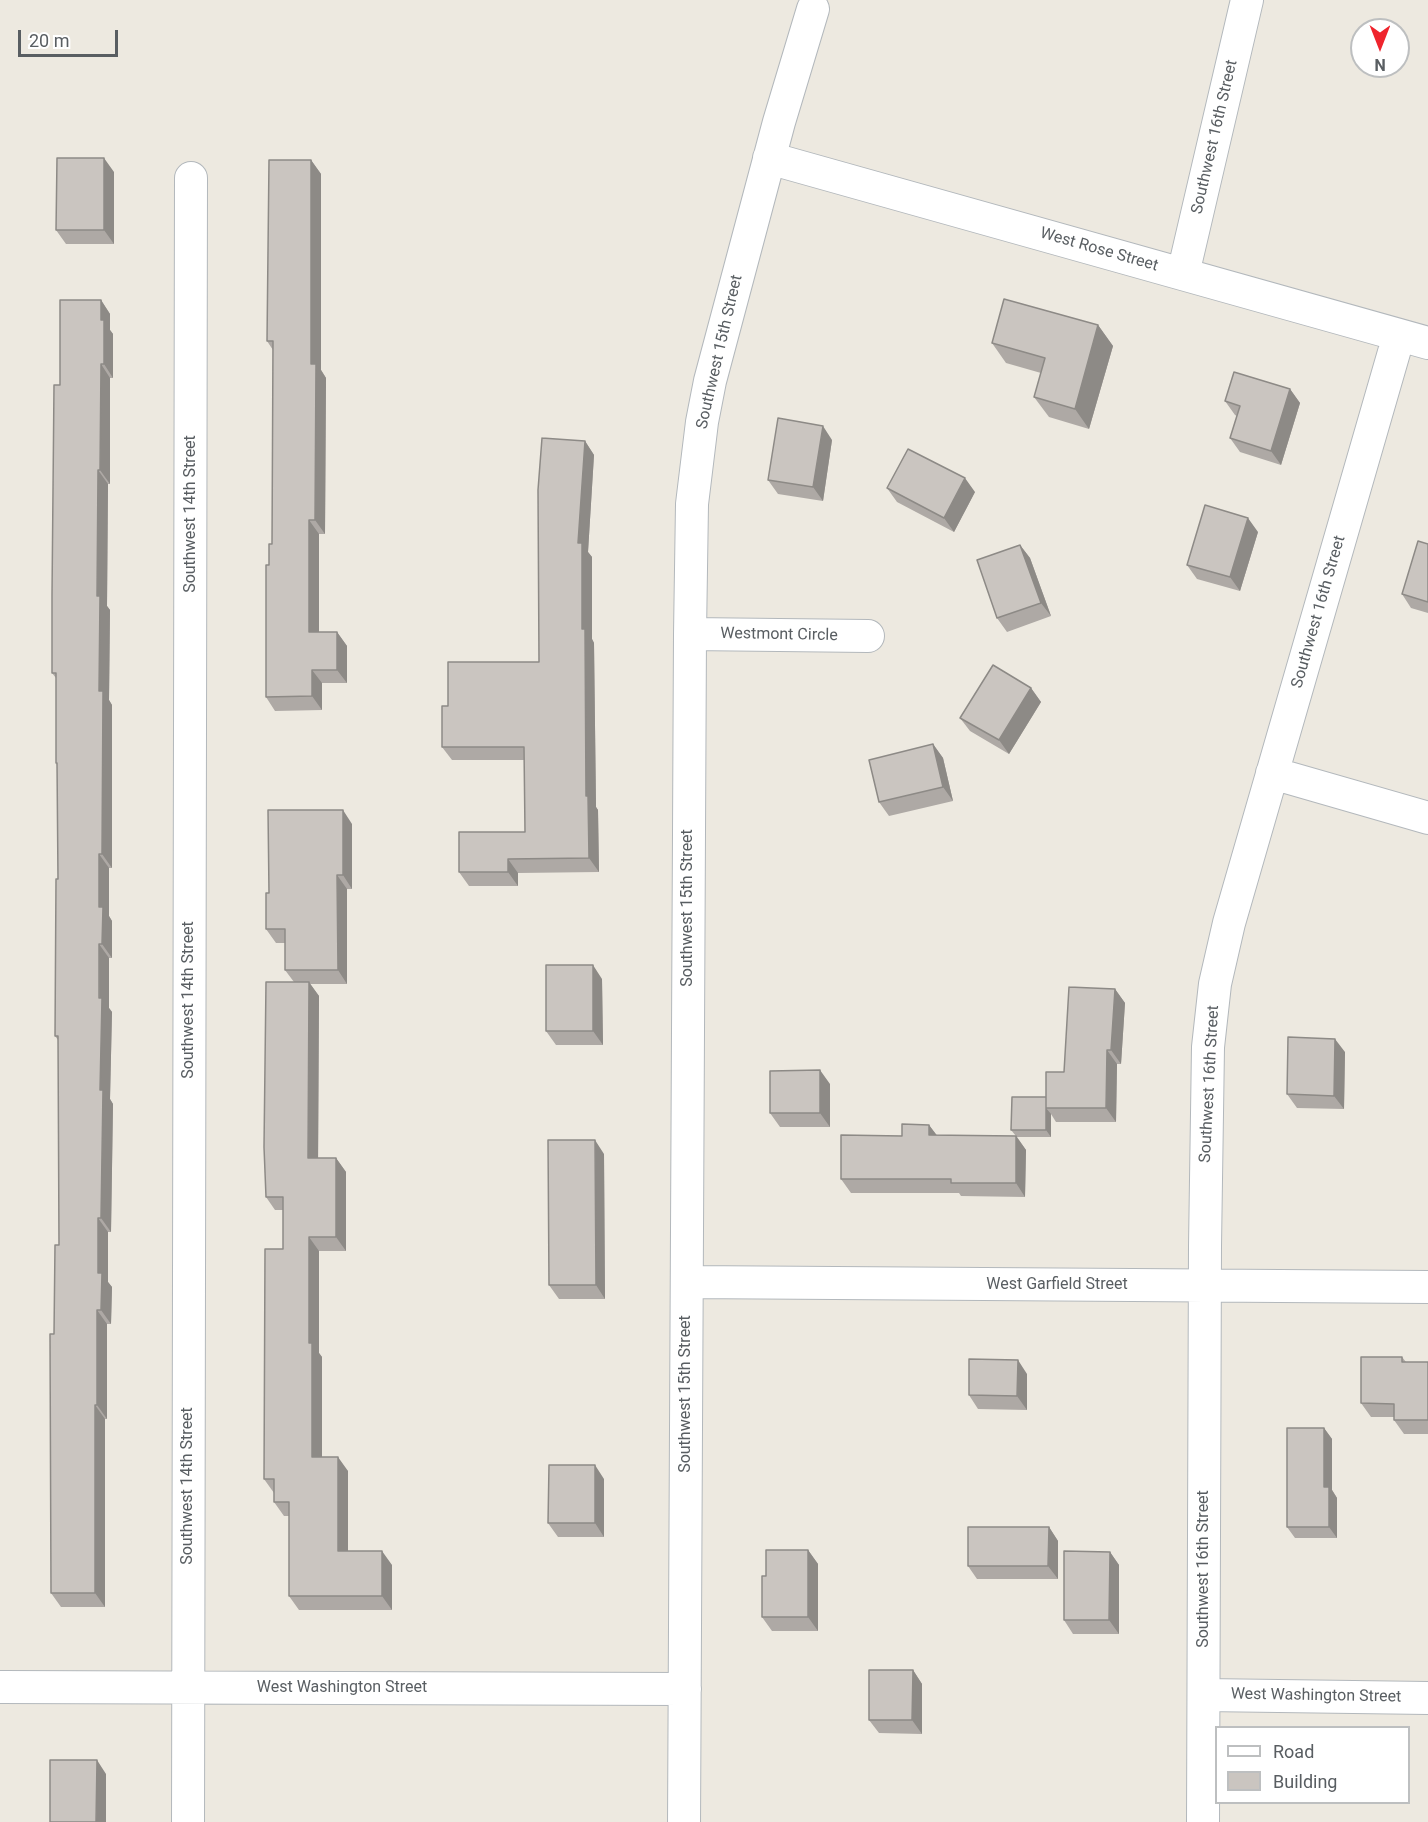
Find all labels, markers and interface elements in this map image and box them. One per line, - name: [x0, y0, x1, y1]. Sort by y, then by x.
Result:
- scale bar: [21, 18, 122, 56]
- north arrow: [1350, 18, 1410, 78]
- text: 20 m: [29, 30, 69, 51]
- text: N: [1374, 55, 1386, 74]
- street label: Southwest 16th Street: [1188, 58, 1242, 216]
- street label: West Rose Street: [1038, 224, 1160, 276]
- street label: Southwest 15th Street: [693, 273, 747, 431]
- street label: Southwest 14th Street: [181, 435, 201, 593]
- street label: Southwest 16th Street: [1288, 534, 1350, 690]
- street label: Westmont Circle: [720, 624, 838, 646]
- street label: Southwest 15th Street: [678, 829, 698, 987]
- street label: Southwest 14th Street: [179, 921, 199, 1079]
- street label: Southwest 16th Street: [1196, 1005, 1224, 1163]
- street label: West Garfield Street: [986, 1275, 1128, 1295]
- street label: Southwest 15th Street: [676, 1315, 696, 1473]
- street label: Southwest 14th Street: [178, 1407, 198, 1565]
- street label: Southwest 16th Street: [1194, 1490, 1214, 1648]
- street label: West Washington Street: [257, 1678, 427, 1698]
- street label: West Washington Street: [1231, 1685, 1401, 1707]
- legend: [1215, 1726, 1410, 1804]
- text: Road: [1273, 1741, 1314, 1762]
- text: Building: [1273, 1771, 1337, 1792]

